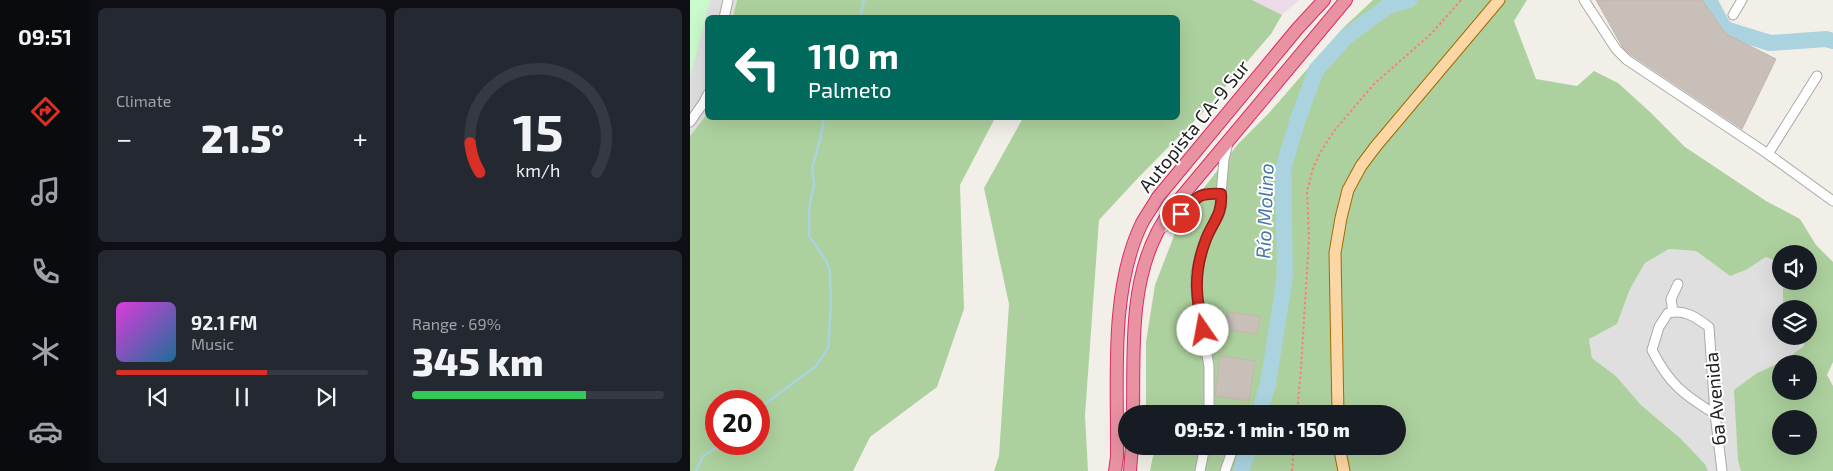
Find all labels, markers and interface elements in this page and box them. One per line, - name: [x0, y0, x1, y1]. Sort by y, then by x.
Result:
- text: 09:51: [18, 23, 72, 49]
- text: 110 m: [808, 34, 899, 76]
- icon: left: [725, 35, 790, 100]
- street label: Autopista CA-9 Sur: [1133, 55, 1254, 196]
- text: Palmeto: [808, 76, 891, 102]
- text: Climate: [116, 91, 171, 110]
- icon: directions: [28, 94, 63, 129]
- text: 15: [512, 99, 564, 161]
- text: 21.5°: [201, 115, 284, 161]
- text: −: [116, 121, 132, 155]
- text: +: [353, 121, 368, 155]
- text: km/h: [516, 159, 560, 181]
- water label: Río Molino: [1250, 163, 1278, 259]
- icon: music: [28, 174, 63, 209]
- pin: [1160, 193, 1202, 235]
- icon: arrive: [1167, 200, 1195, 228]
- map controls: [1772, 245, 1817, 455]
- button: sound: [1772, 245, 1817, 290]
- icon: phone: [28, 254, 63, 289]
- button: layers: [1772, 300, 1817, 345]
- position arrow: [1176, 303, 1228, 355]
- text: 92.1 FM: [191, 311, 257, 334]
- text: Range · 69%: [412, 314, 501, 333]
- icon: climate: [28, 334, 63, 369]
- text: Music: [191, 334, 234, 353]
- text: 345 km: [412, 338, 544, 384]
- street label: 6a Avenida: [1699, 351, 1730, 447]
- button: +: [1772, 355, 1817, 400]
- icon: previous: [144, 383, 172, 411]
- icon: pause: [228, 383, 256, 411]
- icon: next: [312, 383, 340, 411]
- speed limit sign: 20: [705, 390, 770, 455]
- button: −: [1772, 410, 1817, 455]
- icon: car: [28, 414, 63, 449]
- text: 09:52 · 1 min · 150 m: [1174, 418, 1350, 441]

